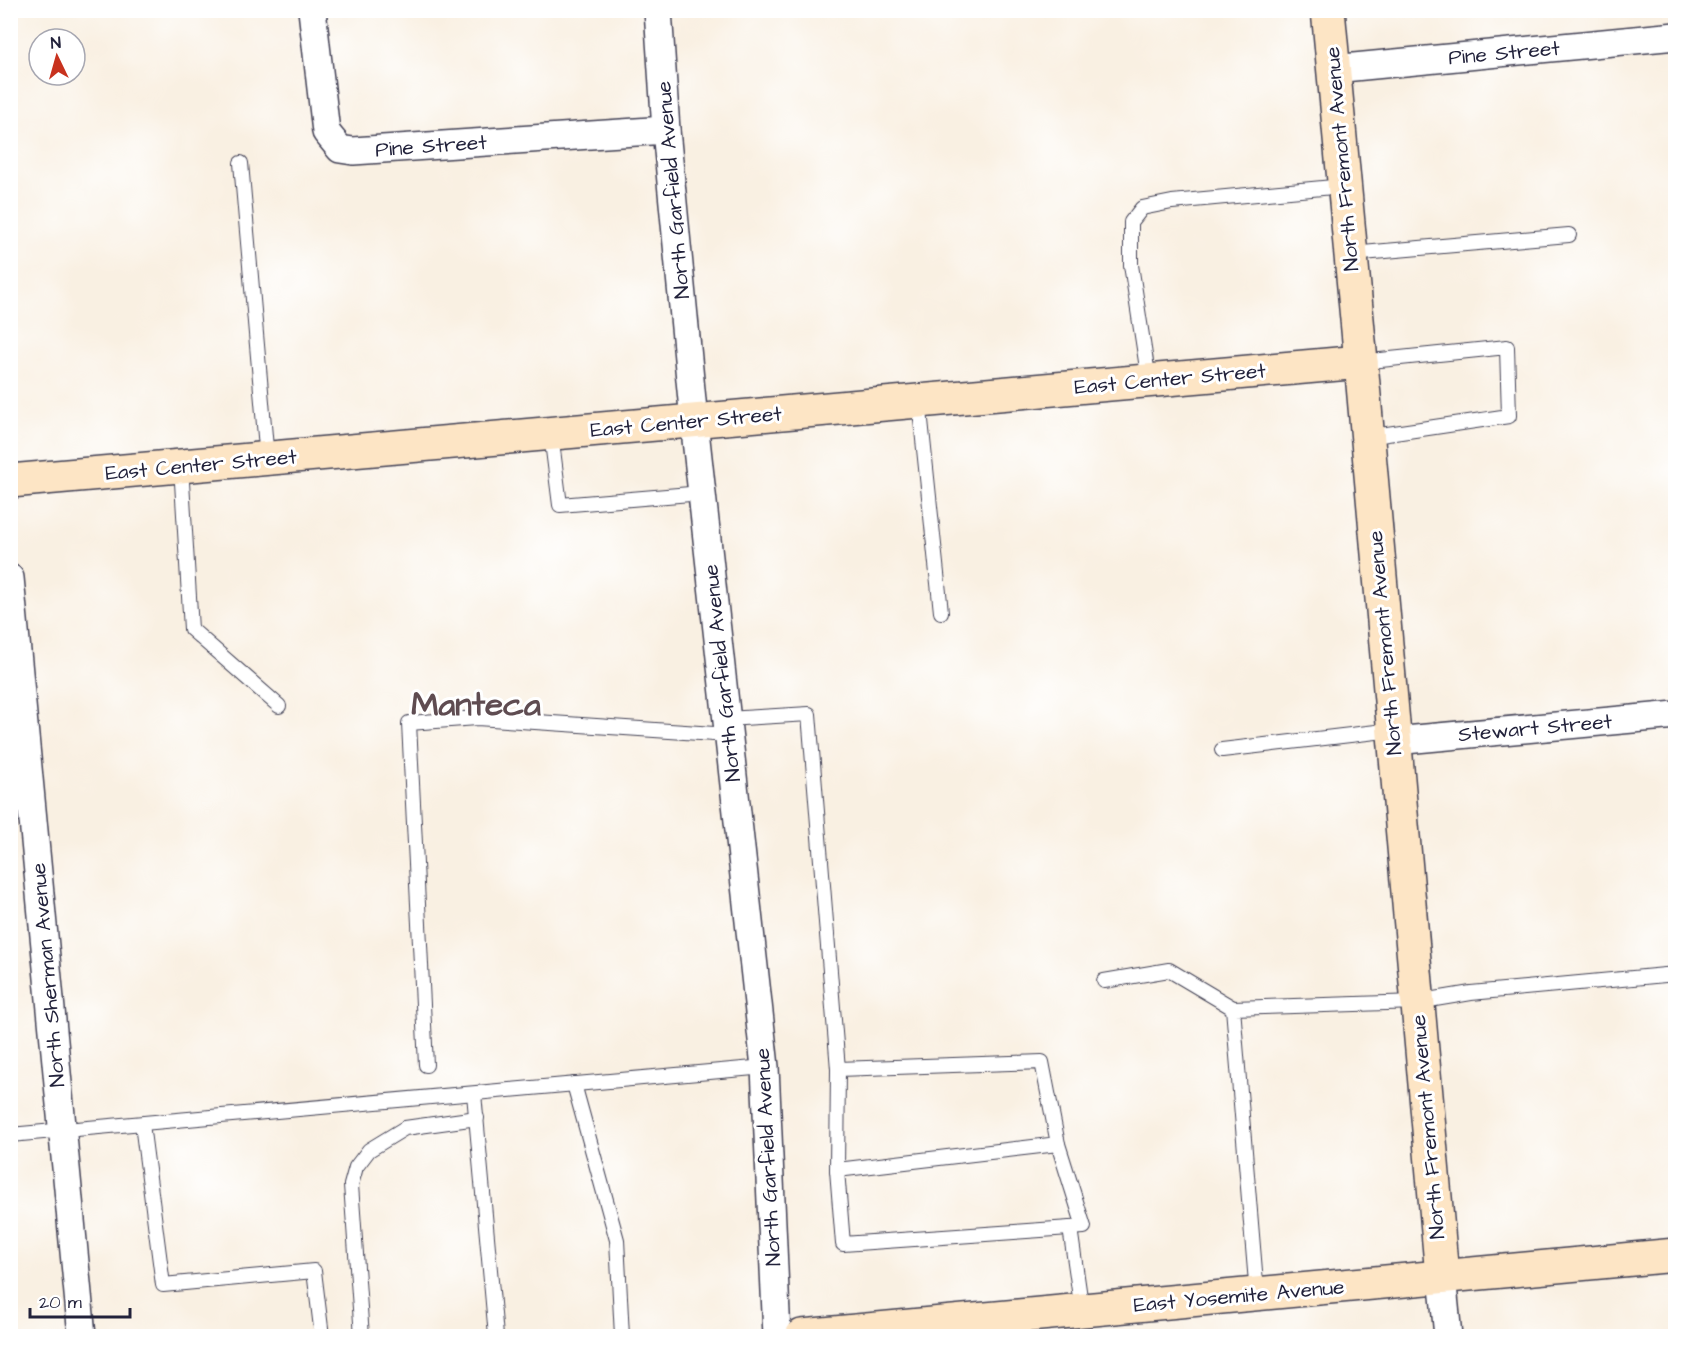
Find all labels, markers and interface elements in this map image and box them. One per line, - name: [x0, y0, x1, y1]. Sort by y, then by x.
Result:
- north arrow: [27, 27, 87, 87]
- text: N: [50, 32, 62, 54]
- street label: Pine Street: [1447, 34, 1561, 72]
- street label: North Fremont Avenue: [1318, 46, 1366, 272]
- street label: North Garfield Avenue: [649, 80, 697, 300]
- street label: Pine Street: [374, 128, 488, 164]
- street label: East Center Street: [1073, 356, 1267, 402]
- street label: East Center Street: [589, 399, 783, 445]
- street label: East Center Street: [104, 442, 298, 488]
- street label: North Fremont Avenue: [1361, 530, 1409, 756]
- street label: North Garfield Avenue: [696, 563, 748, 783]
- district label: Manteca: [411, 682, 541, 728]
- street label: Stewart Street: [1457, 707, 1614, 749]
- street label: North Sherman Avenue: [24, 862, 72, 1088]
- street label: North Fremont Avenue: [1404, 1014, 1452, 1240]
- street label: North Garfield Avenue: [748, 1047, 788, 1267]
- street label: East Yosemite Avenue: [1132, 1272, 1346, 1320]
- scale bar: [30, 1281, 130, 1319]
- text: 20 m: [39, 1290, 82, 1315]

